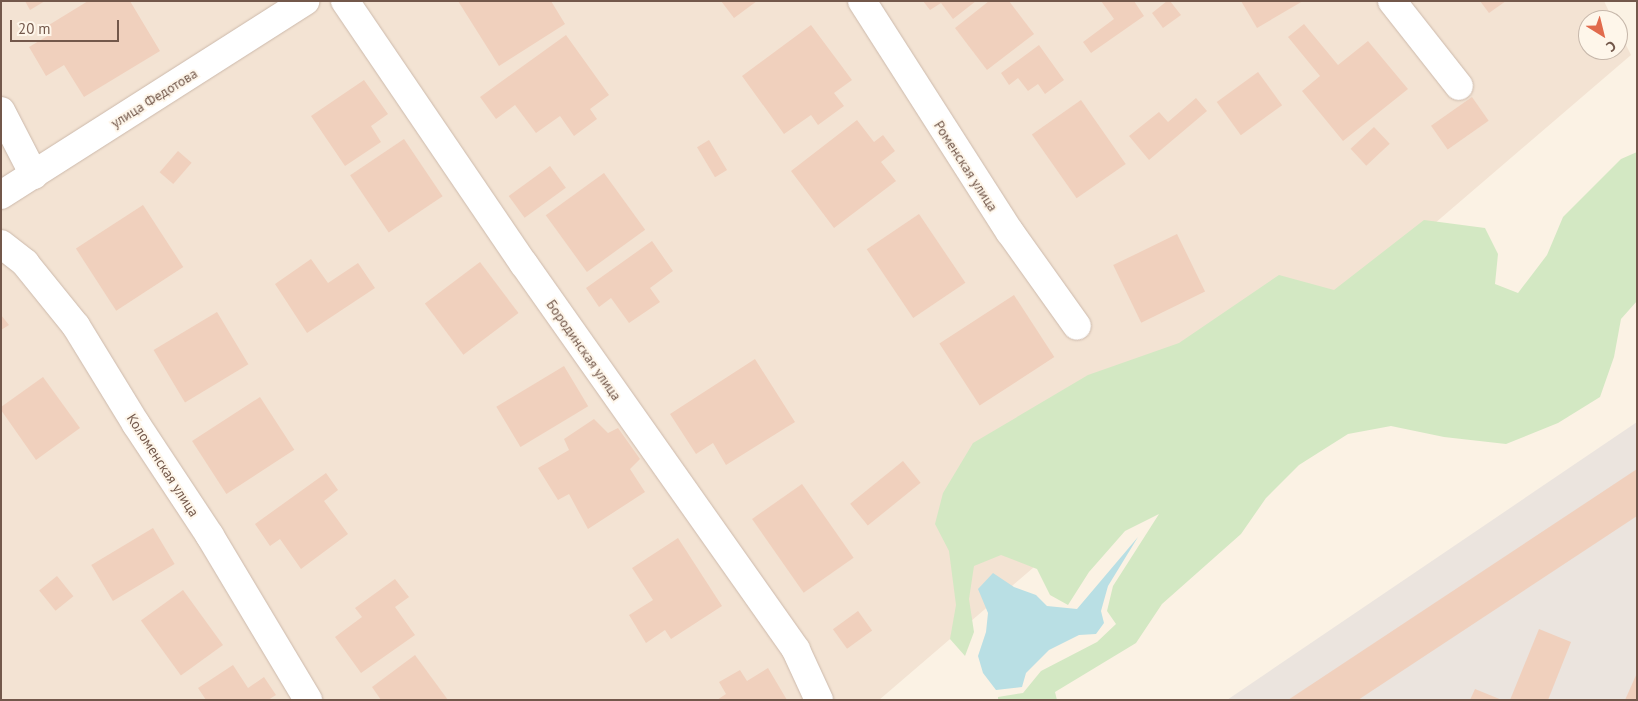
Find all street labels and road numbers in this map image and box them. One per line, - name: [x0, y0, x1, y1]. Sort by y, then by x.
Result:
- street label: улица Федотова: [108, 65, 200, 131]
- street label: Роменская улица: [930, 118, 1002, 214]
- street label: Бородинская улица: [543, 296, 625, 404]
- street label: Коломенская улица: [123, 410, 203, 520]

